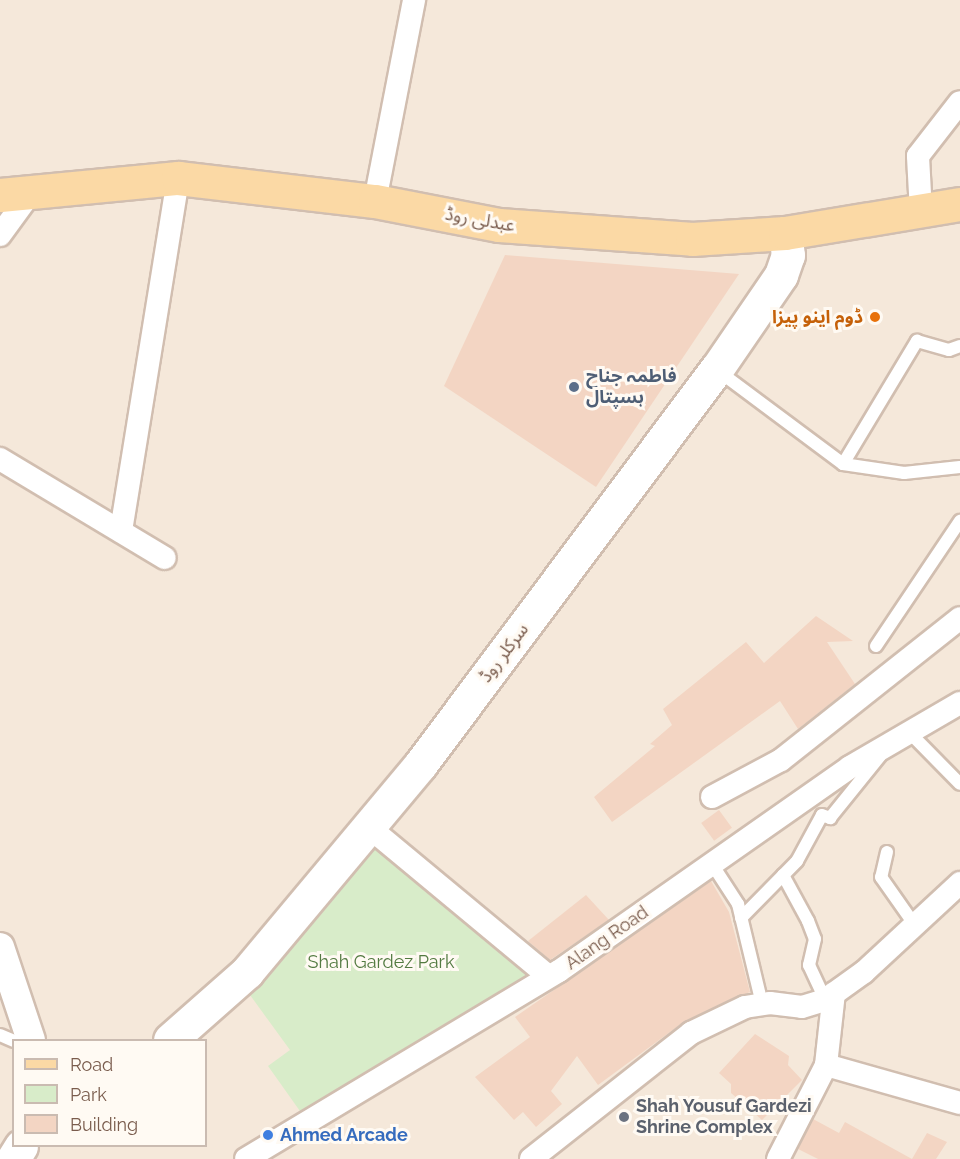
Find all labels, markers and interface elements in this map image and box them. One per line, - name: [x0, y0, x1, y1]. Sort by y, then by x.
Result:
- street label: عبدلی روڈ: [443, 203, 517, 237]
- place label: ڈوم اینو پیزا: [772, 306, 863, 328]
- marker: ڈوم اینو پیزا: [868, 310, 882, 324]
- place label: فاطمہ جناح ہسپتال: [586, 366, 677, 409]
- marker: فاطمہ جناح ہسپتال: [567, 380, 581, 394]
- street label: سرکلر روڈ: [475, 619, 533, 687]
- street label: Alang Road: [561, 902, 653, 974]
- park label: Shah Gardez Park: [308, 951, 454, 973]
- legend: [12, 1039, 207, 1147]
- text: Road: [70, 1054, 113, 1075]
- text: Park: [70, 1084, 107, 1105]
- place label: Shah Yousuf Gardezi Shrine Complex: [636, 1096, 813, 1138]
- marker: Shah Yousuf Gardezi Shrine Complex: [617, 1110, 631, 1124]
- text: Building: [70, 1114, 138, 1135]
- place label: Ahmed Arcade: [280, 1124, 408, 1146]
- marker: Ahmed Arcade: [261, 1128, 275, 1142]

